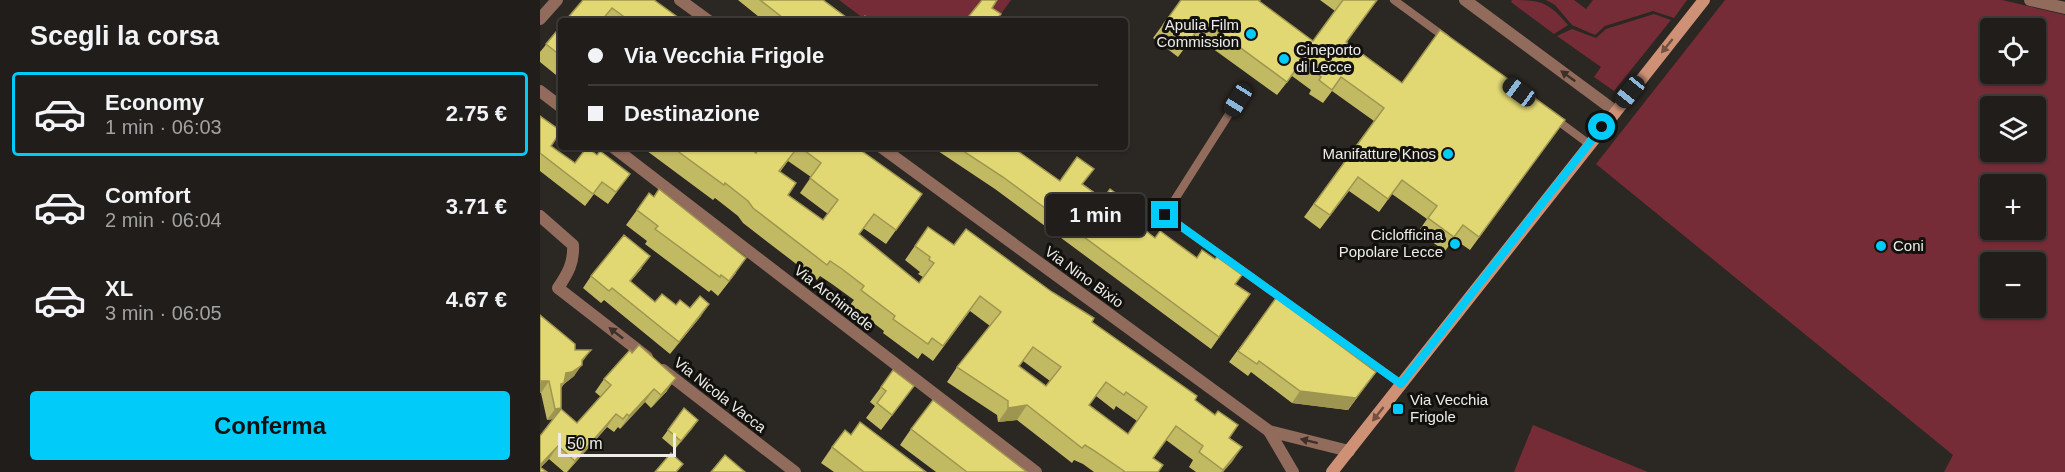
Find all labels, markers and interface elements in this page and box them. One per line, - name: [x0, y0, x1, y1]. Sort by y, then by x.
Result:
- place label: Apulia Film Commission: [1156, 16, 1239, 50]
- map controls: [1980, 18, 2046, 318]
- button: locate: [1980, 18, 2046, 84]
- text: Scegli la corsa: [30, 21, 219, 51]
- marker: Apulia Film Commission: [1244, 27, 1258, 41]
- one-way arrow: [1662, 38, 1674, 53]
- place label: Cineporto di Lecce: [1296, 41, 1361, 75]
- text: Via Vecchia Frigole: [624, 43, 824, 68]
- marker: Cineporto di Lecce: [1277, 52, 1291, 66]
- one-way arrow: [1560, 70, 1576, 82]
- car: [1612, 72, 1648, 112]
- car: [1499, 74, 1539, 110]
- car: [1221, 80, 1255, 120]
- icon: car: [33, 87, 87, 141]
- text: Economy: [105, 90, 204, 115]
- button: layers: [1980, 96, 2046, 162]
- text: 2.75 €: [446, 101, 507, 126]
- text: Destinazione: [624, 101, 760, 126]
- route start: [1588, 113, 1615, 140]
- text: 1 min · 06:03: [105, 116, 222, 138]
- place label: Manifatture Knos: [1323, 145, 1436, 162]
- marker: Manifatture Knos: [1441, 147, 1455, 161]
- button: +: [1980, 174, 2046, 240]
- icon: car: [33, 180, 87, 234]
- text: Comfort: [105, 183, 191, 208]
- text: 3.71 €: [446, 194, 507, 219]
- callout: 1 min: [1045, 194, 1144, 236]
- route end: [1151, 201, 1178, 228]
- text: 1 min: [1069, 204, 1122, 226]
- text: 2 min · 06:04: [105, 209, 222, 231]
- place label: Ciclofficina Popolare Lecce: [1339, 226, 1444, 260]
- marker: Ciclofficina Popolare Lecce: [1448, 237, 1462, 251]
- place label: Coni: [1893, 237, 1924, 254]
- marker: Coni: [1874, 239, 1888, 253]
- street label: Via Nino Bixio: [1042, 242, 1127, 311]
- button: −: [1980, 252, 2046, 318]
- street label: Via Archimede: [791, 261, 878, 334]
- icon: car: [33, 273, 87, 327]
- text: XL: [105, 276, 133, 301]
- text: 4.67 €: [446, 287, 507, 312]
- text: 3 min · 06:05: [105, 302, 222, 324]
- one-way arrow: [608, 327, 624, 339]
- street label: Via Nicola Vacca: [671, 353, 770, 436]
- button: Conferma: [30, 391, 510, 460]
- place label: Via Vecchia Frigole: [1410, 391, 1489, 425]
- marker: Via Vecchia Frigole: [1391, 402, 1405, 416]
- one-way arrow: [1372, 406, 1384, 421]
- scale bar: [558, 430, 676, 458]
- text: 50 m: [567, 435, 603, 452]
- one-way arrow: [1300, 436, 1318, 445]

